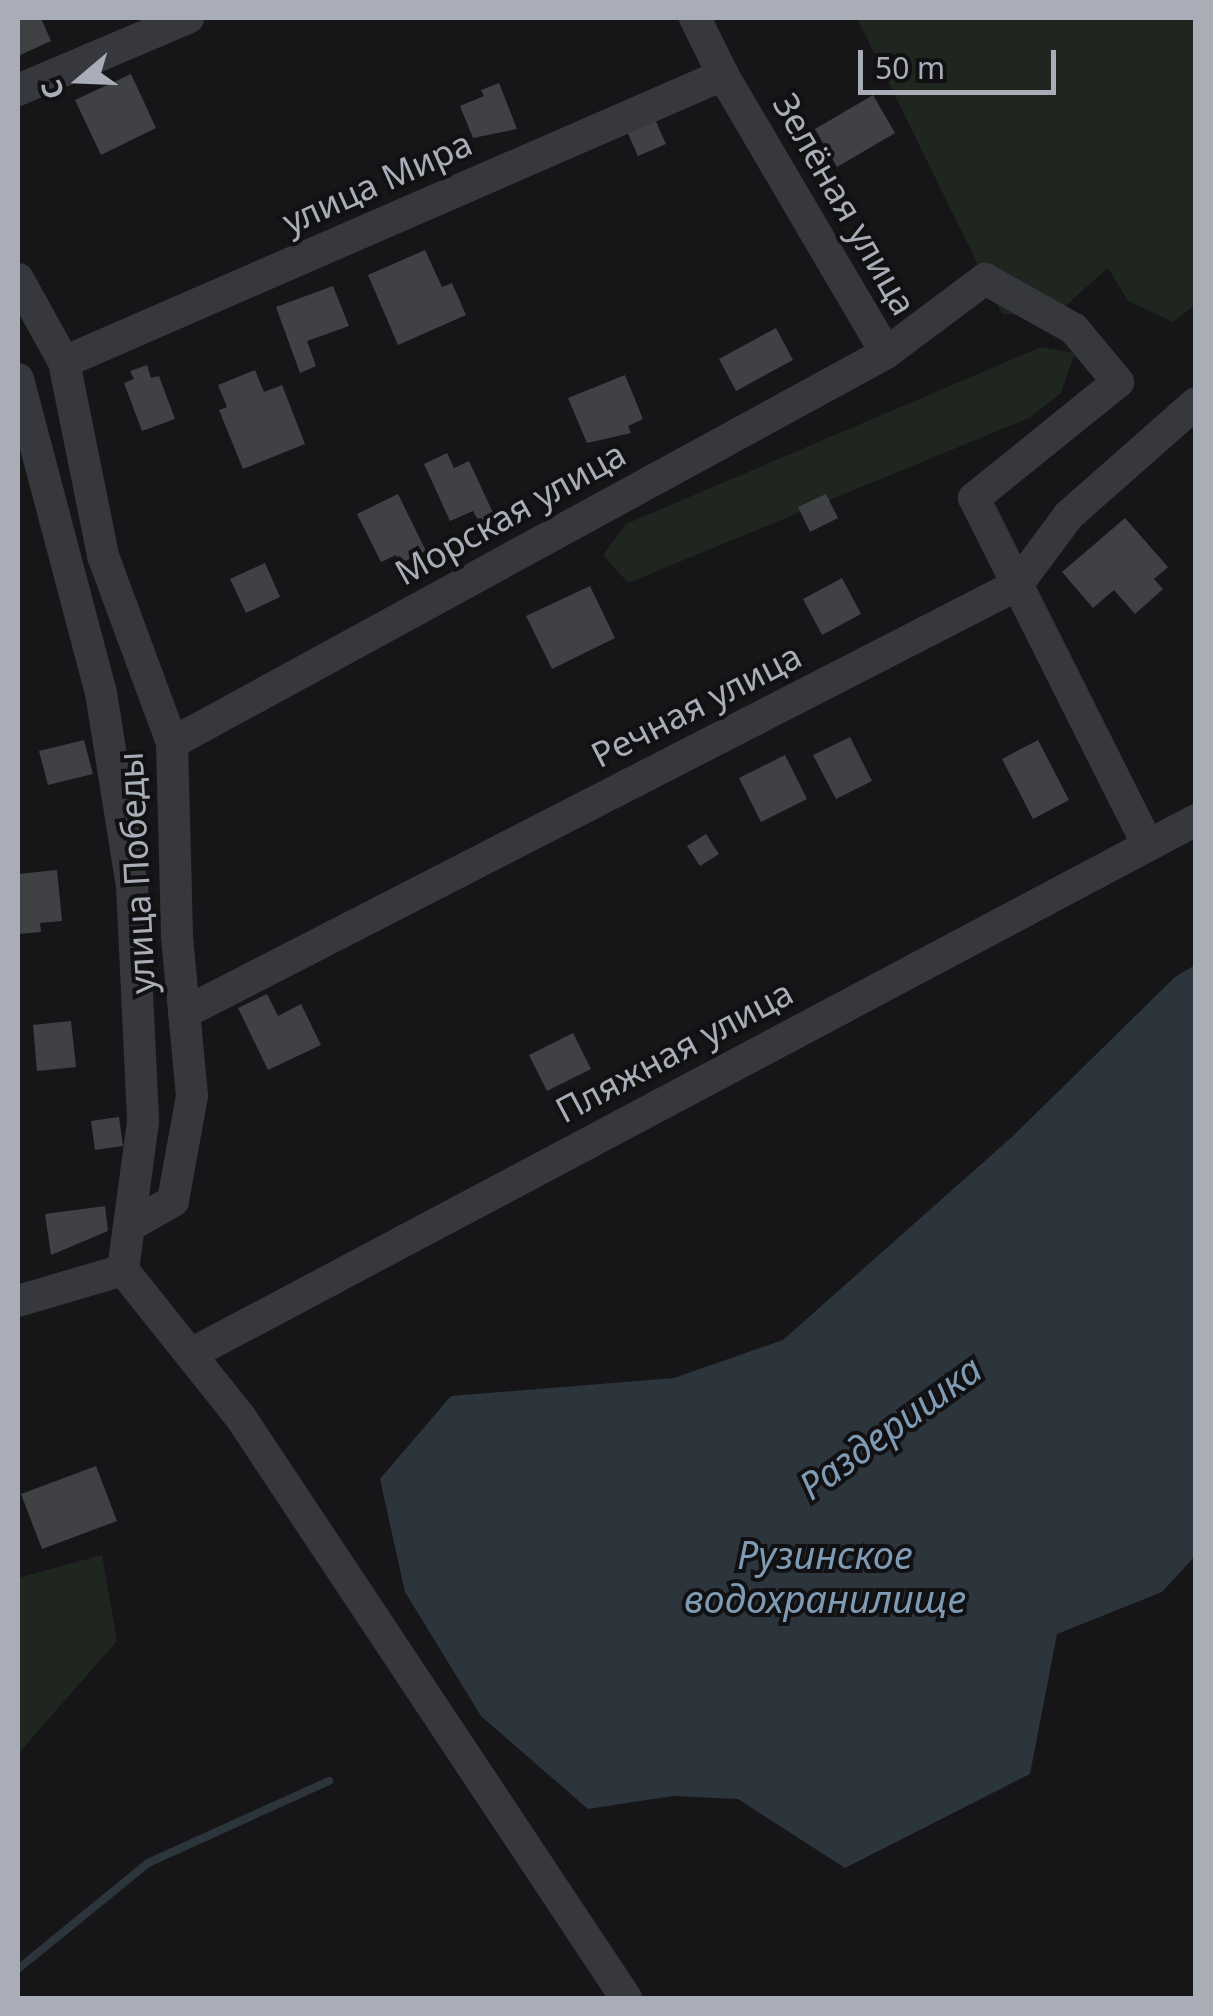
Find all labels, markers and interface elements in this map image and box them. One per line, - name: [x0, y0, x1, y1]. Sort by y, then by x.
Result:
- north arrow: [30, 30, 130, 130]
- scale bar: [863, 30, 1060, 92]
- text: 50 m: [875, 47, 945, 88]
- text: С: [31, 75, 73, 104]
- street label: Зелёная улица: [765, 86, 925, 322]
- street label: улица Мира: [276, 122, 478, 242]
- street label: Морская улица: [387, 432, 633, 594]
- street label: Речная улица: [584, 634, 808, 776]
- street label: улица Победы: [109, 751, 163, 995]
- street label: Пляжная улица: [548, 971, 800, 1131]
- water label: Раздеришка: [790, 1345, 990, 1509]
- water label: Рузинское водохранилище: [684, 1532, 966, 1622]

